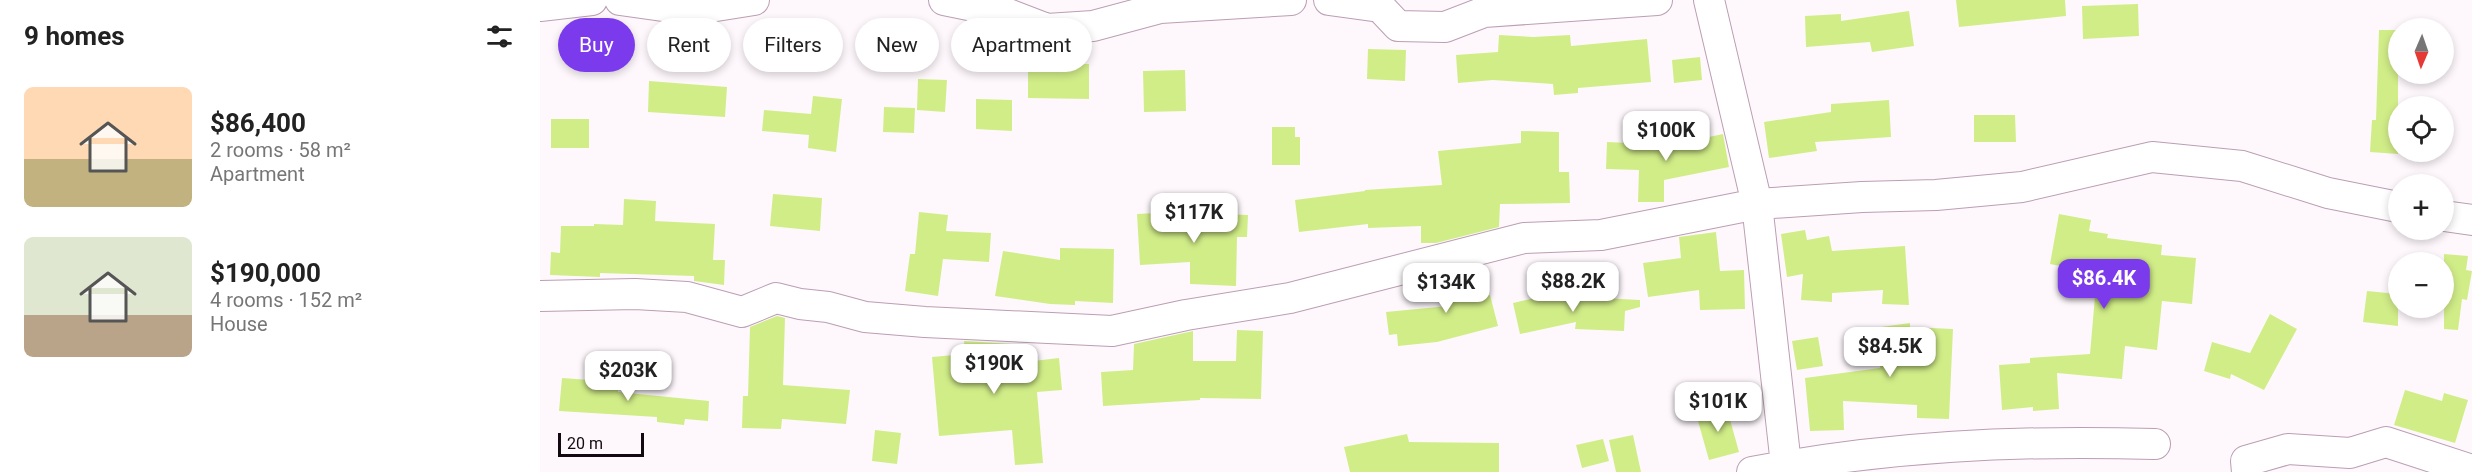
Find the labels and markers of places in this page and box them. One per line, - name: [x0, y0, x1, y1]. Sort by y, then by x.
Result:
- pin: $100K: [1624, 111, 1708, 162]
- pin: $117K: [1152, 193, 1236, 244]
- pin: $86.4K: [2055, 259, 2153, 310]
- pin: $88.2K: [1524, 262, 1622, 313]
- pin: $134K: [1404, 263, 1488, 314]
- pin: $84.5K: [1841, 327, 1939, 378]
- pin: $190K: [952, 344, 1036, 395]
- pin: $203K: [586, 351, 670, 402]
- pin: $101K: [1676, 382, 1760, 433]

